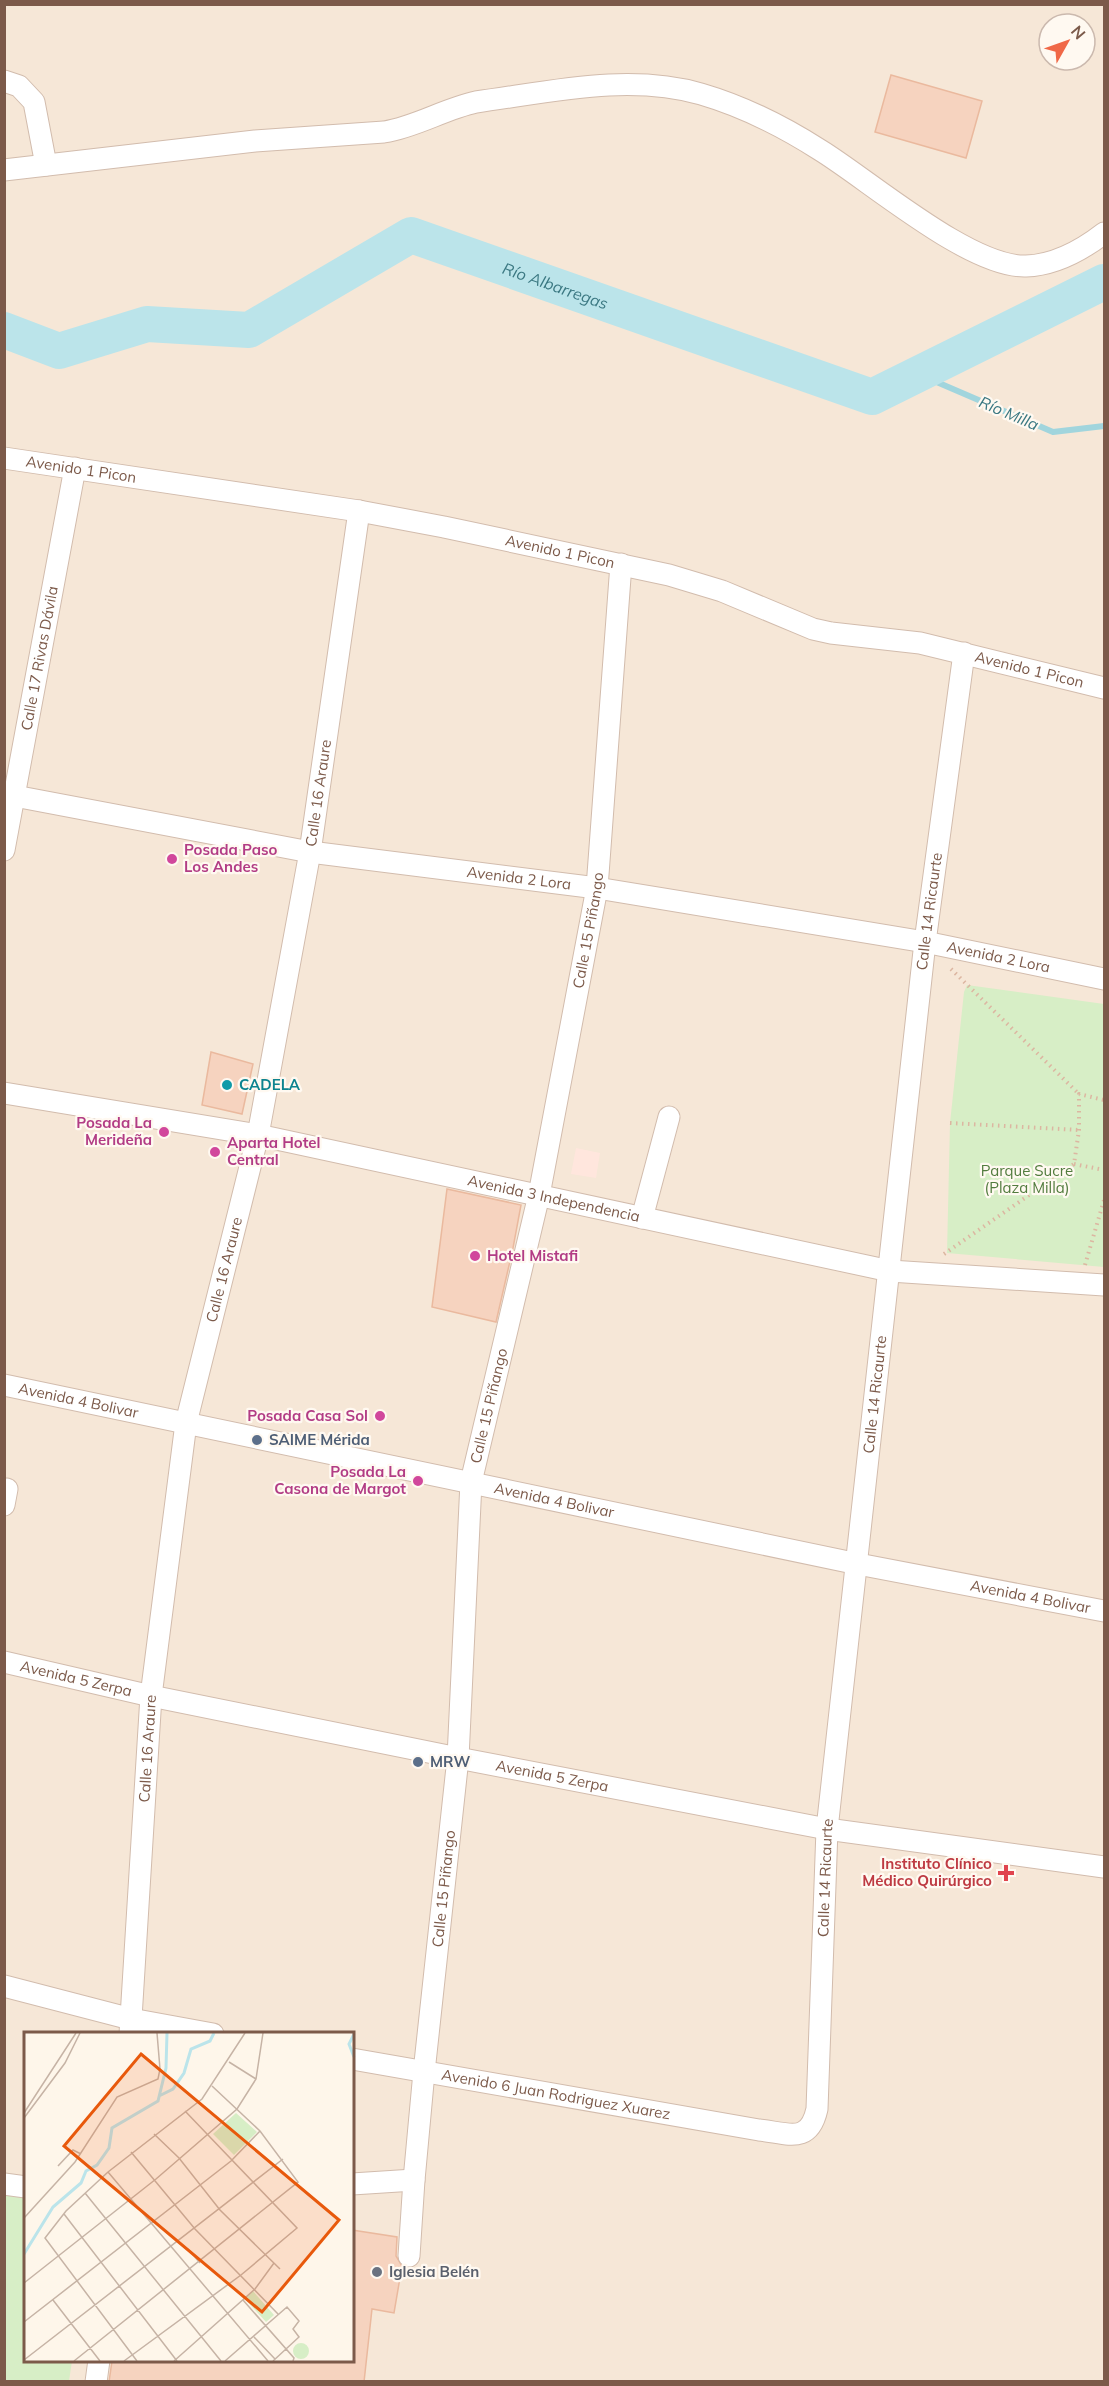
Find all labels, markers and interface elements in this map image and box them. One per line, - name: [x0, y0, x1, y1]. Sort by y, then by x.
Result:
- north arrow: [1037, 12, 1097, 72]
- text: N: [1067, 21, 1090, 43]
- water label: Río Albarregas: [500, 258, 611, 314]
- water label: Río Milla: [976, 391, 1042, 435]
- street label: Avenido 1 Picon: [25, 451, 138, 487]
- street label: Avenido 1 Picon: [504, 530, 617, 572]
- street label: Calle 17 Rivas Dávila: [16, 584, 62, 732]
- street label: Avenido 1 Picon: [973, 647, 1086, 692]
- street label: Calle 16 Araure: [301, 738, 335, 848]
- place label: Posada Paso Los Andes: [184, 840, 277, 876]
- street label: Calle 14 Ricaurte: [912, 851, 946, 971]
- marker: Posada Paso Los Andes: [165, 852, 179, 866]
- street label: Avenida 2 Lora: [466, 862, 572, 894]
- street label: Calle 15 Piñango: [568, 872, 607, 990]
- street label: Avenida 2 Lora: [945, 937, 1052, 977]
- place label: CADELA: [239, 1075, 301, 1094]
- marker: CADELA: [220, 1078, 234, 1092]
- place label: Posada La Merideña: [76, 1113, 152, 1149]
- marker: Posada La Merideña: [157, 1125, 171, 1139]
- place label: Aparta Hotel Central: [227, 1133, 320, 1169]
- marker: Aparta Hotel Central: [208, 1145, 222, 1159]
- park label: Parque Sucre (Plaza Milla): [981, 1161, 1073, 1197]
- street label: Avenida 3 Independencia: [466, 1170, 642, 1226]
- street label: Calle 16 Araure: [202, 1215, 246, 1324]
- place label: Hotel Mistafi: [487, 1246, 578, 1265]
- marker: Hotel Mistafi: [468, 1249, 482, 1263]
- street label: Calle 14 Ricaurte: [859, 1335, 890, 1454]
- street label: Calle 15 Piñango: [466, 1346, 511, 1465]
- street label: Avenida 4 Bolivar: [17, 1378, 141, 1422]
- place label: Posada Casa Sol: [247, 1406, 368, 1425]
- marker: Posada Casa Sol: [373, 1409, 387, 1423]
- place label: SAIME Mérida: [269, 1430, 370, 1449]
- marker: SAIME Mérida: [250, 1433, 264, 1447]
- place label: Posada La Casona de Margot: [274, 1462, 406, 1498]
- marker: Posada La Casona de Margot: [411, 1474, 425, 1488]
- street label: Avenida 4 Bolivar: [492, 1478, 616, 1522]
- street label: Avenida 4 Bolivar: [969, 1576, 1093, 1617]
- street label: Avenida 5 Zerpa: [18, 1656, 134, 1700]
- street label: Calle 16 Araure: [134, 1694, 160, 1803]
- place label: MRW: [430, 1752, 470, 1771]
- marker: MRW: [411, 1755, 425, 1769]
- street label: Avenida 5 Zerpa: [494, 1756, 610, 1796]
- street label: Calle 14 Ricaurte: [813, 1818, 837, 1937]
- street label: Calle 15 Piñango: [428, 1829, 459, 1948]
- place label: Instituto Clínico Médico Quirúrgico: [862, 1854, 992, 1890]
- marker: Instituto Clínico Médico Quirúrgico: [997, 1864, 1015, 1882]
- inset map: [24, 2032, 354, 2362]
- street label: Avenido 6 Juan Rodriguez Xuarez: [440, 2065, 672, 2123]
- place label: Iglesia Belén: [389, 2262, 479, 2281]
- marker: Iglesia Belén: [370, 2265, 384, 2279]

